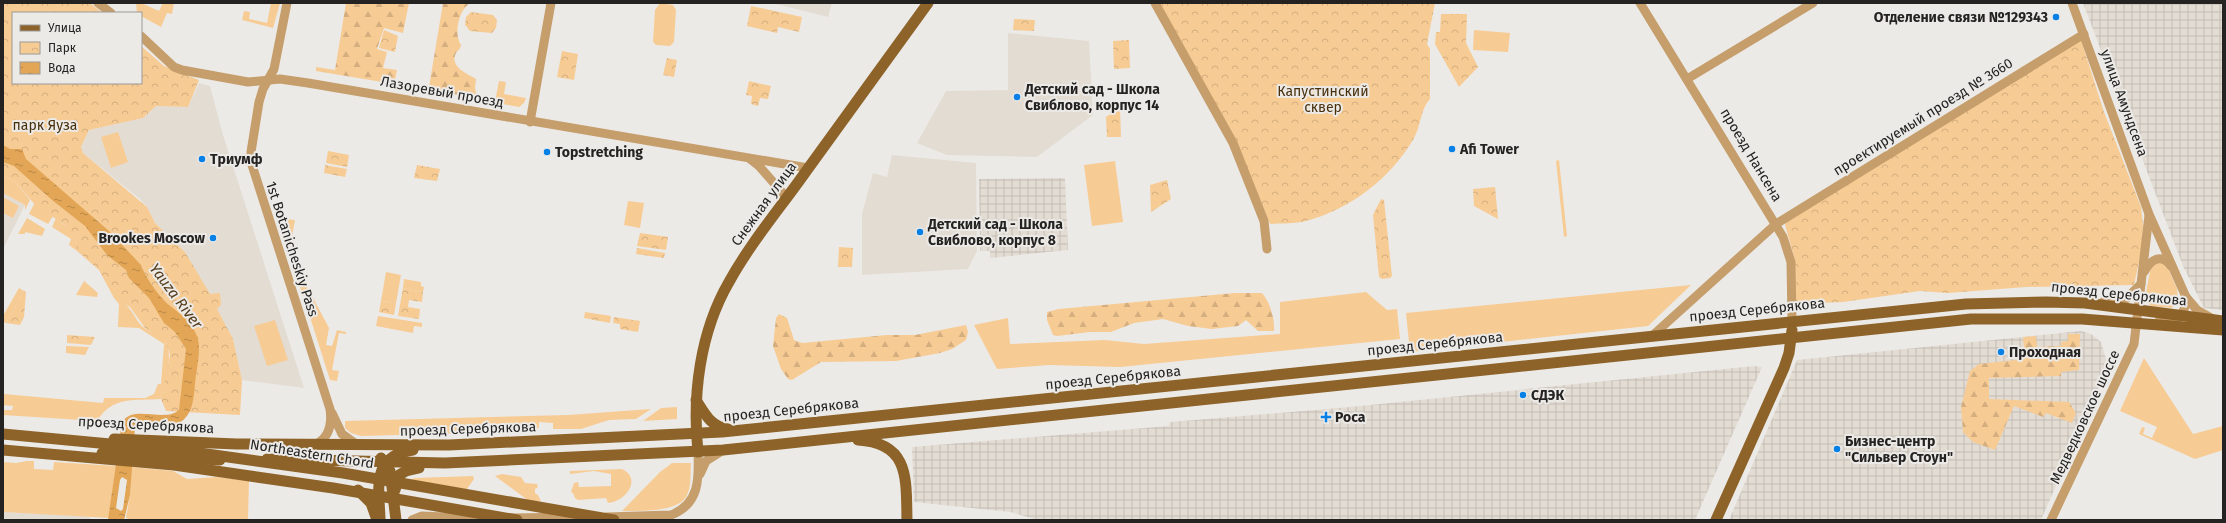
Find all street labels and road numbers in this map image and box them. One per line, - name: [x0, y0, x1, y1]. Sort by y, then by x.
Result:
- street label: улица Амундсена: [2097, 47, 2151, 159]
- street label: проектируемый проезд № 3660: [1830, 54, 2016, 179]
- street label: Лазоревый проезд: [379, 73, 505, 111]
- street label: проезд Нансена: [1716, 105, 1786, 205]
- street label: Снежная улица: [728, 159, 800, 249]
- street label: 1st Botanicheskiy Pass: [262, 179, 322, 319]
- street label: проезд Серебрякова: [2050, 278, 2188, 310]
- street label: проезд Серебрякова: [1688, 294, 1826, 326]
- street label: проезд Серебрякова: [1366, 328, 1504, 360]
- street label: Медведковское шоссе: [2047, 347, 2123, 487]
- street label: проезд Серебрякова: [1044, 362, 1182, 394]
- street label: проезд Серебрякова: [722, 394, 860, 426]
- street label: проезд Серебрякова: [78, 413, 214, 437]
- street label: проезд Серебрякова: [400, 418, 536, 440]
- street label: Northeastern Chord: [249, 436, 375, 472]

